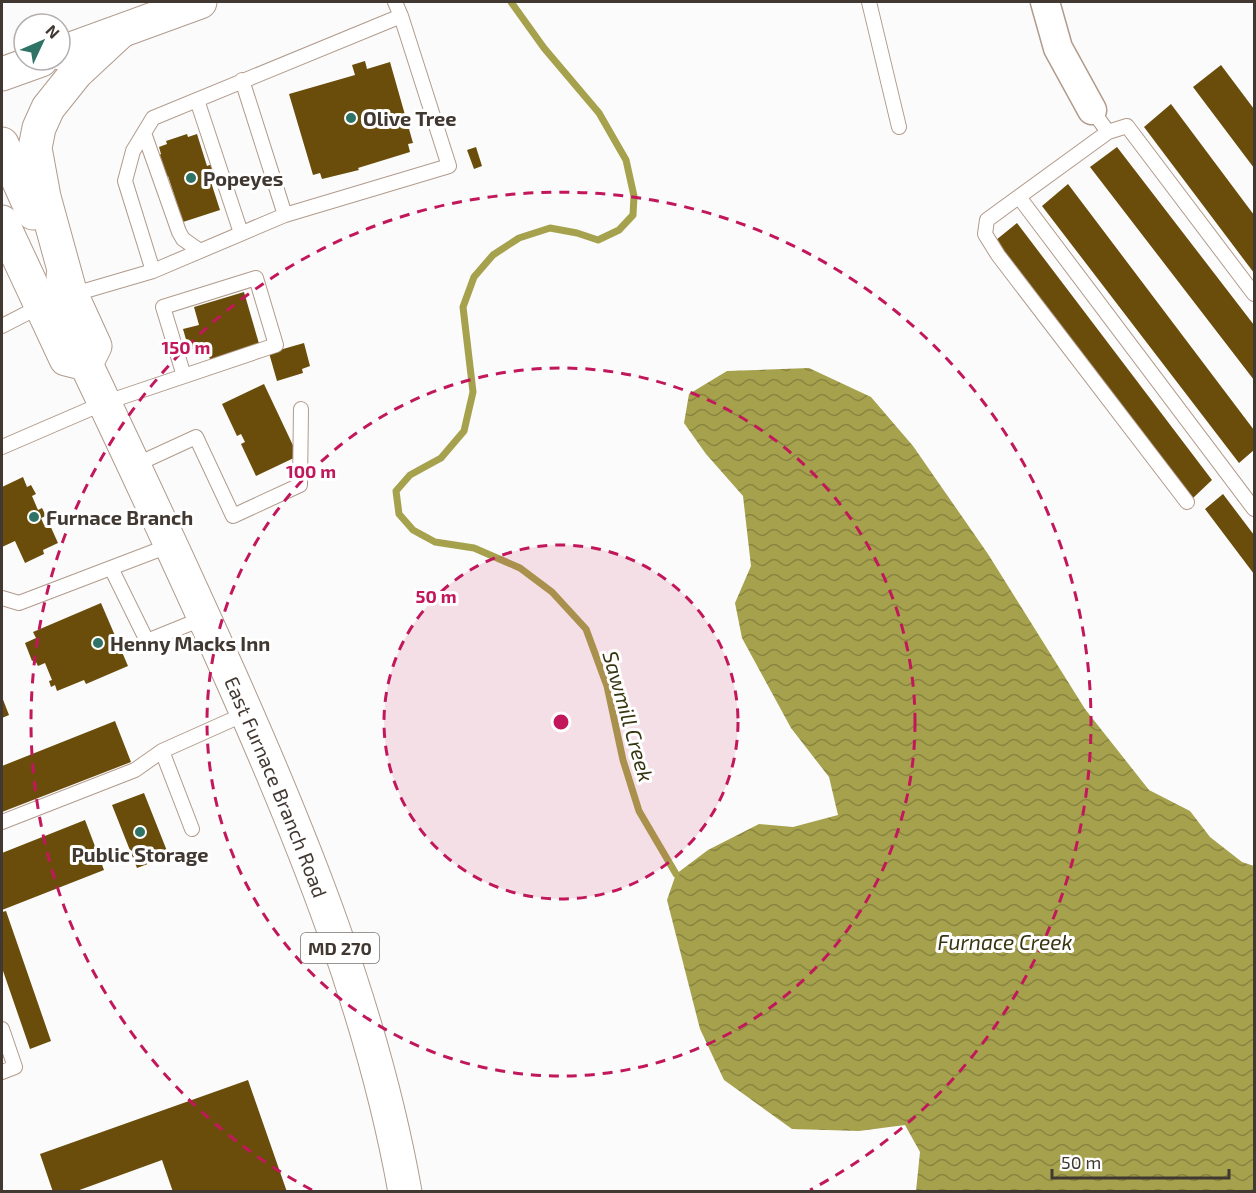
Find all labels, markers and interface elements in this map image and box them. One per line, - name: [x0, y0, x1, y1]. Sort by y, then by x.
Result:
- north arrow: [12, 12, 72, 72]
- text: N: [42, 20, 64, 42]
- place label: Olive Tree: [363, 106, 457, 130]
- marker: Olive Tree: [344, 111, 358, 125]
- place label: Popeyes: [203, 166, 283, 191]
- marker: Popeyes: [184, 171, 198, 185]
- text: 150 m: [162, 336, 210, 358]
- text: 100 m: [286, 460, 336, 482]
- place label: Furnace Branch: [46, 505, 193, 529]
- marker: Furnace Branch: [27, 510, 41, 524]
- text: 50 m: [415, 585, 457, 607]
- place label: Henny Macks Inn: [110, 631, 270, 656]
- marker: Henny Macks Inn: [91, 636, 105, 650]
- water label: Sawmill Creek: [598, 648, 660, 784]
- street label: East Furnace Branch Road: [220, 673, 333, 901]
- centre of rings: [551, 712, 571, 732]
- marker: Public Storage: [133, 825, 147, 839]
- place label: Public Storage: [71, 842, 209, 866]
- water label: Furnace Creek: [938, 929, 1073, 954]
- road number: MD 270: [301, 933, 379, 963]
- scale bar: [1052, 1142, 1229, 1180]
- text: 50 m: [1061, 1151, 1101, 1173]

